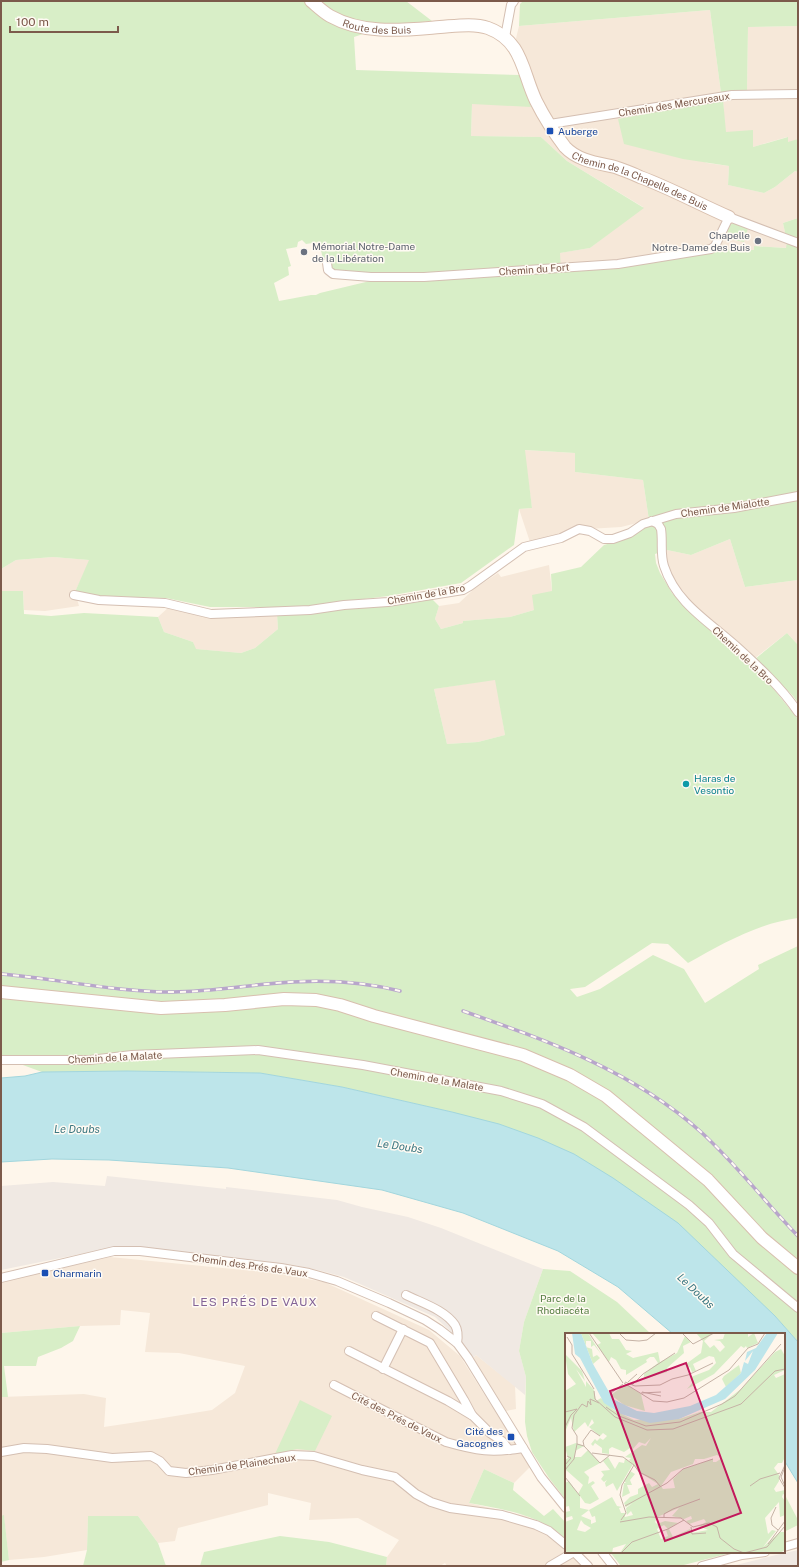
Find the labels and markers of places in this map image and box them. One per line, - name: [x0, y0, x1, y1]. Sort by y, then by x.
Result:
- place label: Auberge: [558, 125, 598, 137]
- marker: Auberge: [545, 126, 555, 136]
- place label: Chapelle Notre-Dame des Buis: [652, 229, 750, 253]
- marker: Chapelle Notre-Dame des Buis: [753, 236, 763, 246]
- place label: Mémorial Notre-Dame de la Libération: [312, 240, 415, 264]
- marker: Mémorial Notre-Dame de la Libération: [299, 247, 309, 257]
- place label: Haras de Vesontio: [694, 772, 736, 796]
- marker: Haras de Vesontio: [681, 779, 691, 789]
- place label: Charmarin: [53, 1267, 102, 1279]
- marker: Charmarin: [40, 1268, 50, 1278]
- place label: Cité des Gacognes: [456, 1425, 503, 1449]
- marker: Cité des Gacognes: [506, 1432, 516, 1442]

